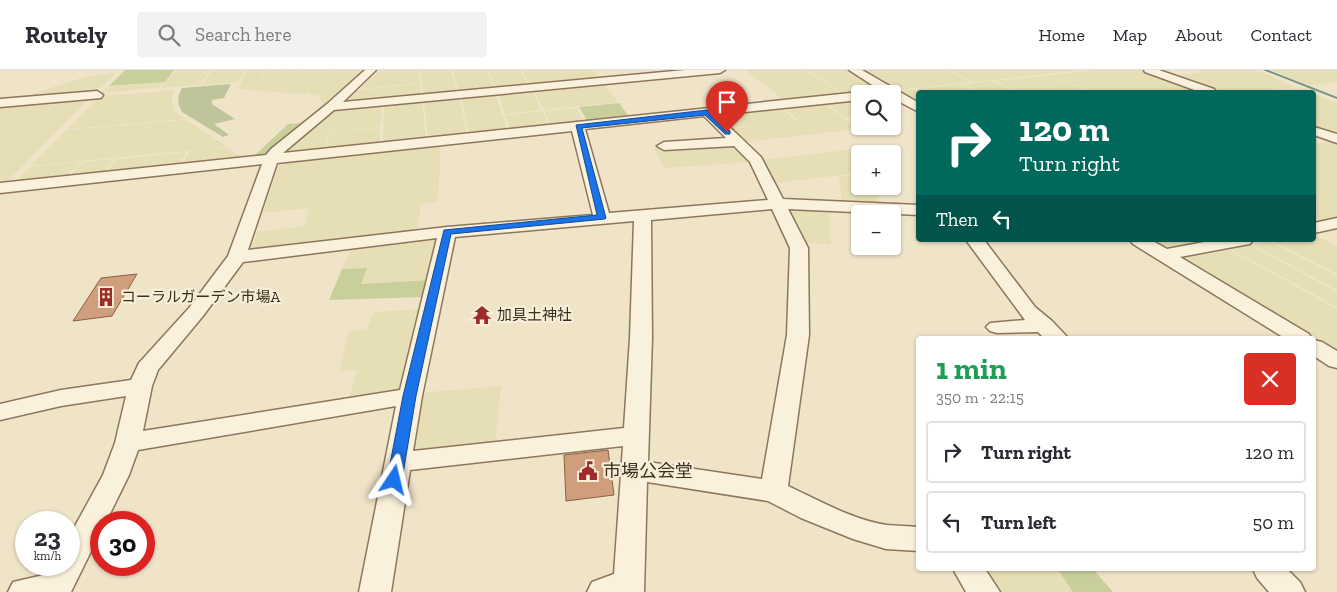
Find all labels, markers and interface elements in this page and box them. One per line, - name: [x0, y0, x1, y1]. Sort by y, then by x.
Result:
- search box: [137, 12, 487, 57]
- text: Routely: [25, 20, 107, 49]
- icon: search: [155, 21, 183, 49]
- text: Search here: [195, 23, 291, 46]
- text: Home: [1038, 24, 1085, 46]
- text: Map: [1113, 24, 1147, 46]
- text: About: [1175, 24, 1222, 46]
- text: Contact: [1250, 24, 1312, 46]
- pin: [706, 81, 748, 132]
- map controls: [851, 85, 901, 255]
- button: search: [851, 85, 901, 135]
- icon: arrive: [713, 88, 741, 116]
- text: 120 m: [1019, 108, 1109, 150]
- icon: right: [936, 110, 1001, 175]
- button: +: [851, 145, 901, 195]
- text: Turn right: [1019, 150, 1120, 177]
- button: −: [851, 205, 901, 255]
- icon: left: [988, 205, 1016, 233]
- text: Then: [936, 208, 978, 231]
- building icon: コーラルガーデン市場A: [95, 286, 117, 308]
- place label: コーラルガーデン市場A: [121, 288, 281, 306]
- temple icon: 加具土神社: [471, 304, 493, 326]
- place label: 加具土神社: [497, 306, 572, 324]
- text: 1 min: [936, 351, 1007, 387]
- button: close: [1244, 353, 1296, 405]
- text: 350 m · 22:15: [936, 388, 1024, 407]
- icon: right: [938, 438, 966, 466]
- text: Turn right: [981, 441, 1071, 464]
- text: 120 m: [1245, 441, 1294, 464]
- position arrow: [367, 453, 419, 505]
- public building icon: 市場公会堂: [577, 460, 599, 482]
- place label: 市場公会堂: [603, 460, 693, 482]
- icon: left: [938, 508, 966, 536]
- speed limit sign: 30: [90, 511, 155, 576]
- text: Turn left: [981, 511, 1056, 534]
- text: 50 m: [1253, 511, 1294, 534]
- text: 23: [34, 522, 61, 552]
- text: km/h: [34, 549, 61, 563]

